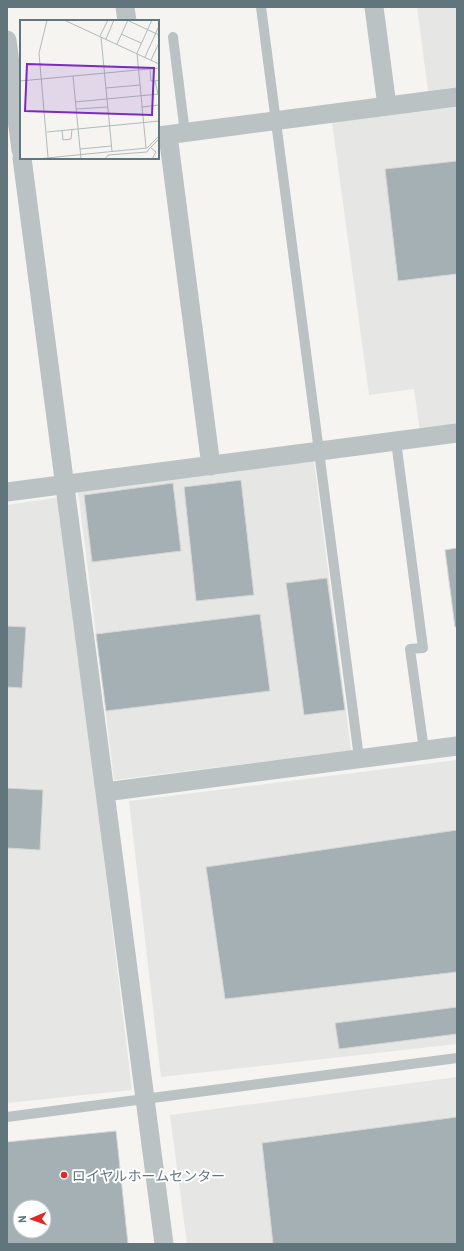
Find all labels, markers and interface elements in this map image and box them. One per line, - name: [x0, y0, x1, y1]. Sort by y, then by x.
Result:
- inset map: [20, 20, 159, 159]
- place label: ロイヤルホームセンター: [72, 1167, 225, 1184]
- marker: ロイヤルホームセンター: [59, 1170, 69, 1180]
- north arrow: [12, 1199, 52, 1239]
- text: N: [15, 1215, 28, 1223]

